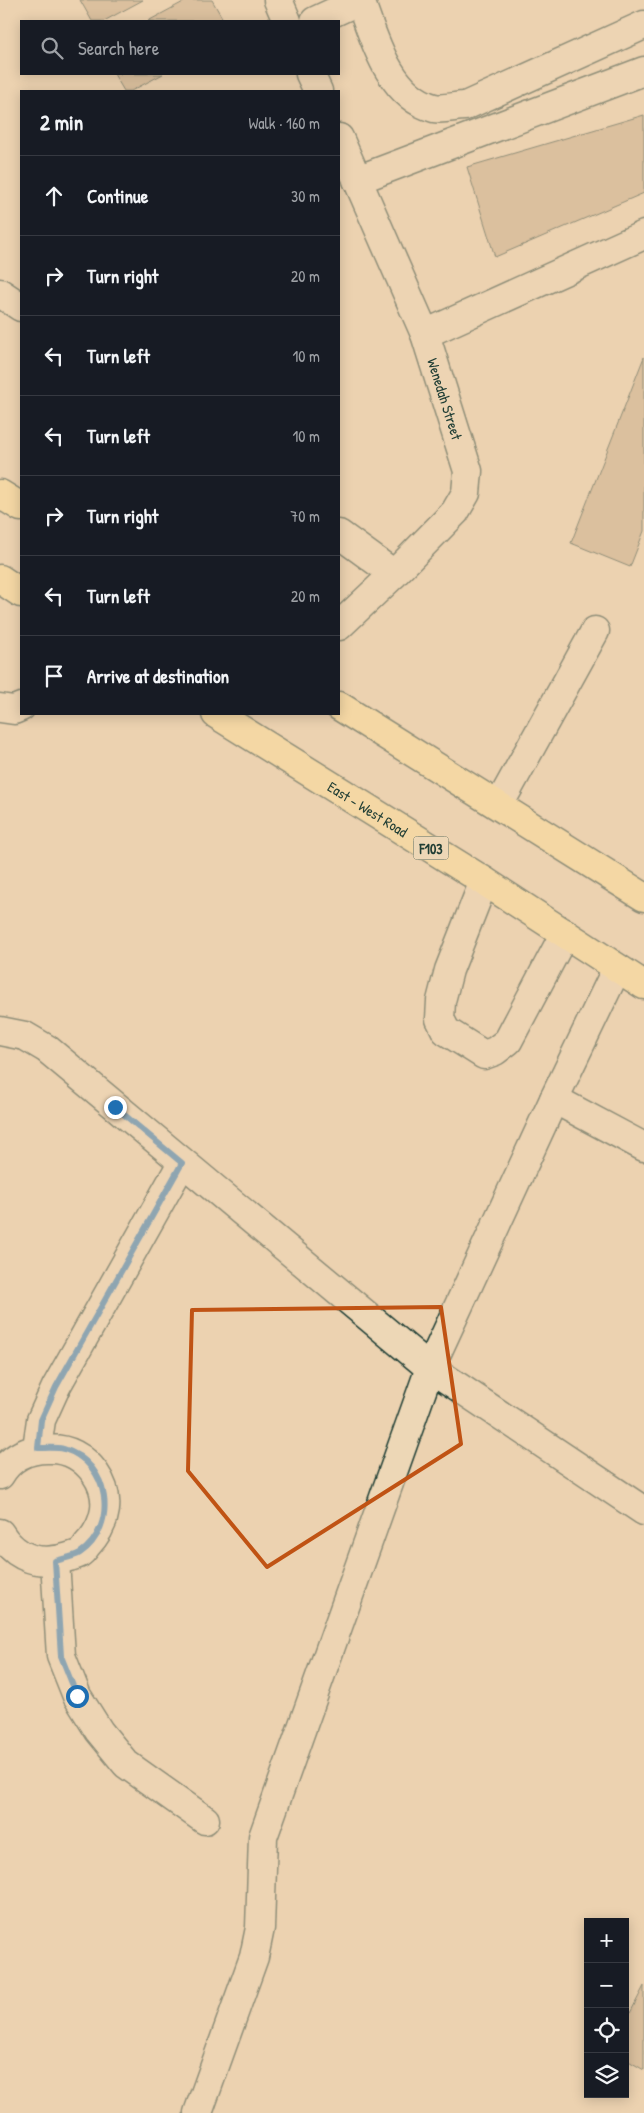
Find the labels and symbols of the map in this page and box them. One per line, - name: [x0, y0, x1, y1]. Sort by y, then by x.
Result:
- street label: Wenedah Street: [423, 355, 468, 443]
- street label: East - West Road: [324, 776, 412, 842]
- road number: F103: [414, 836, 448, 860]
- route end: [104, 1096, 127, 1119]
- route start: [66, 1685, 89, 1708]

